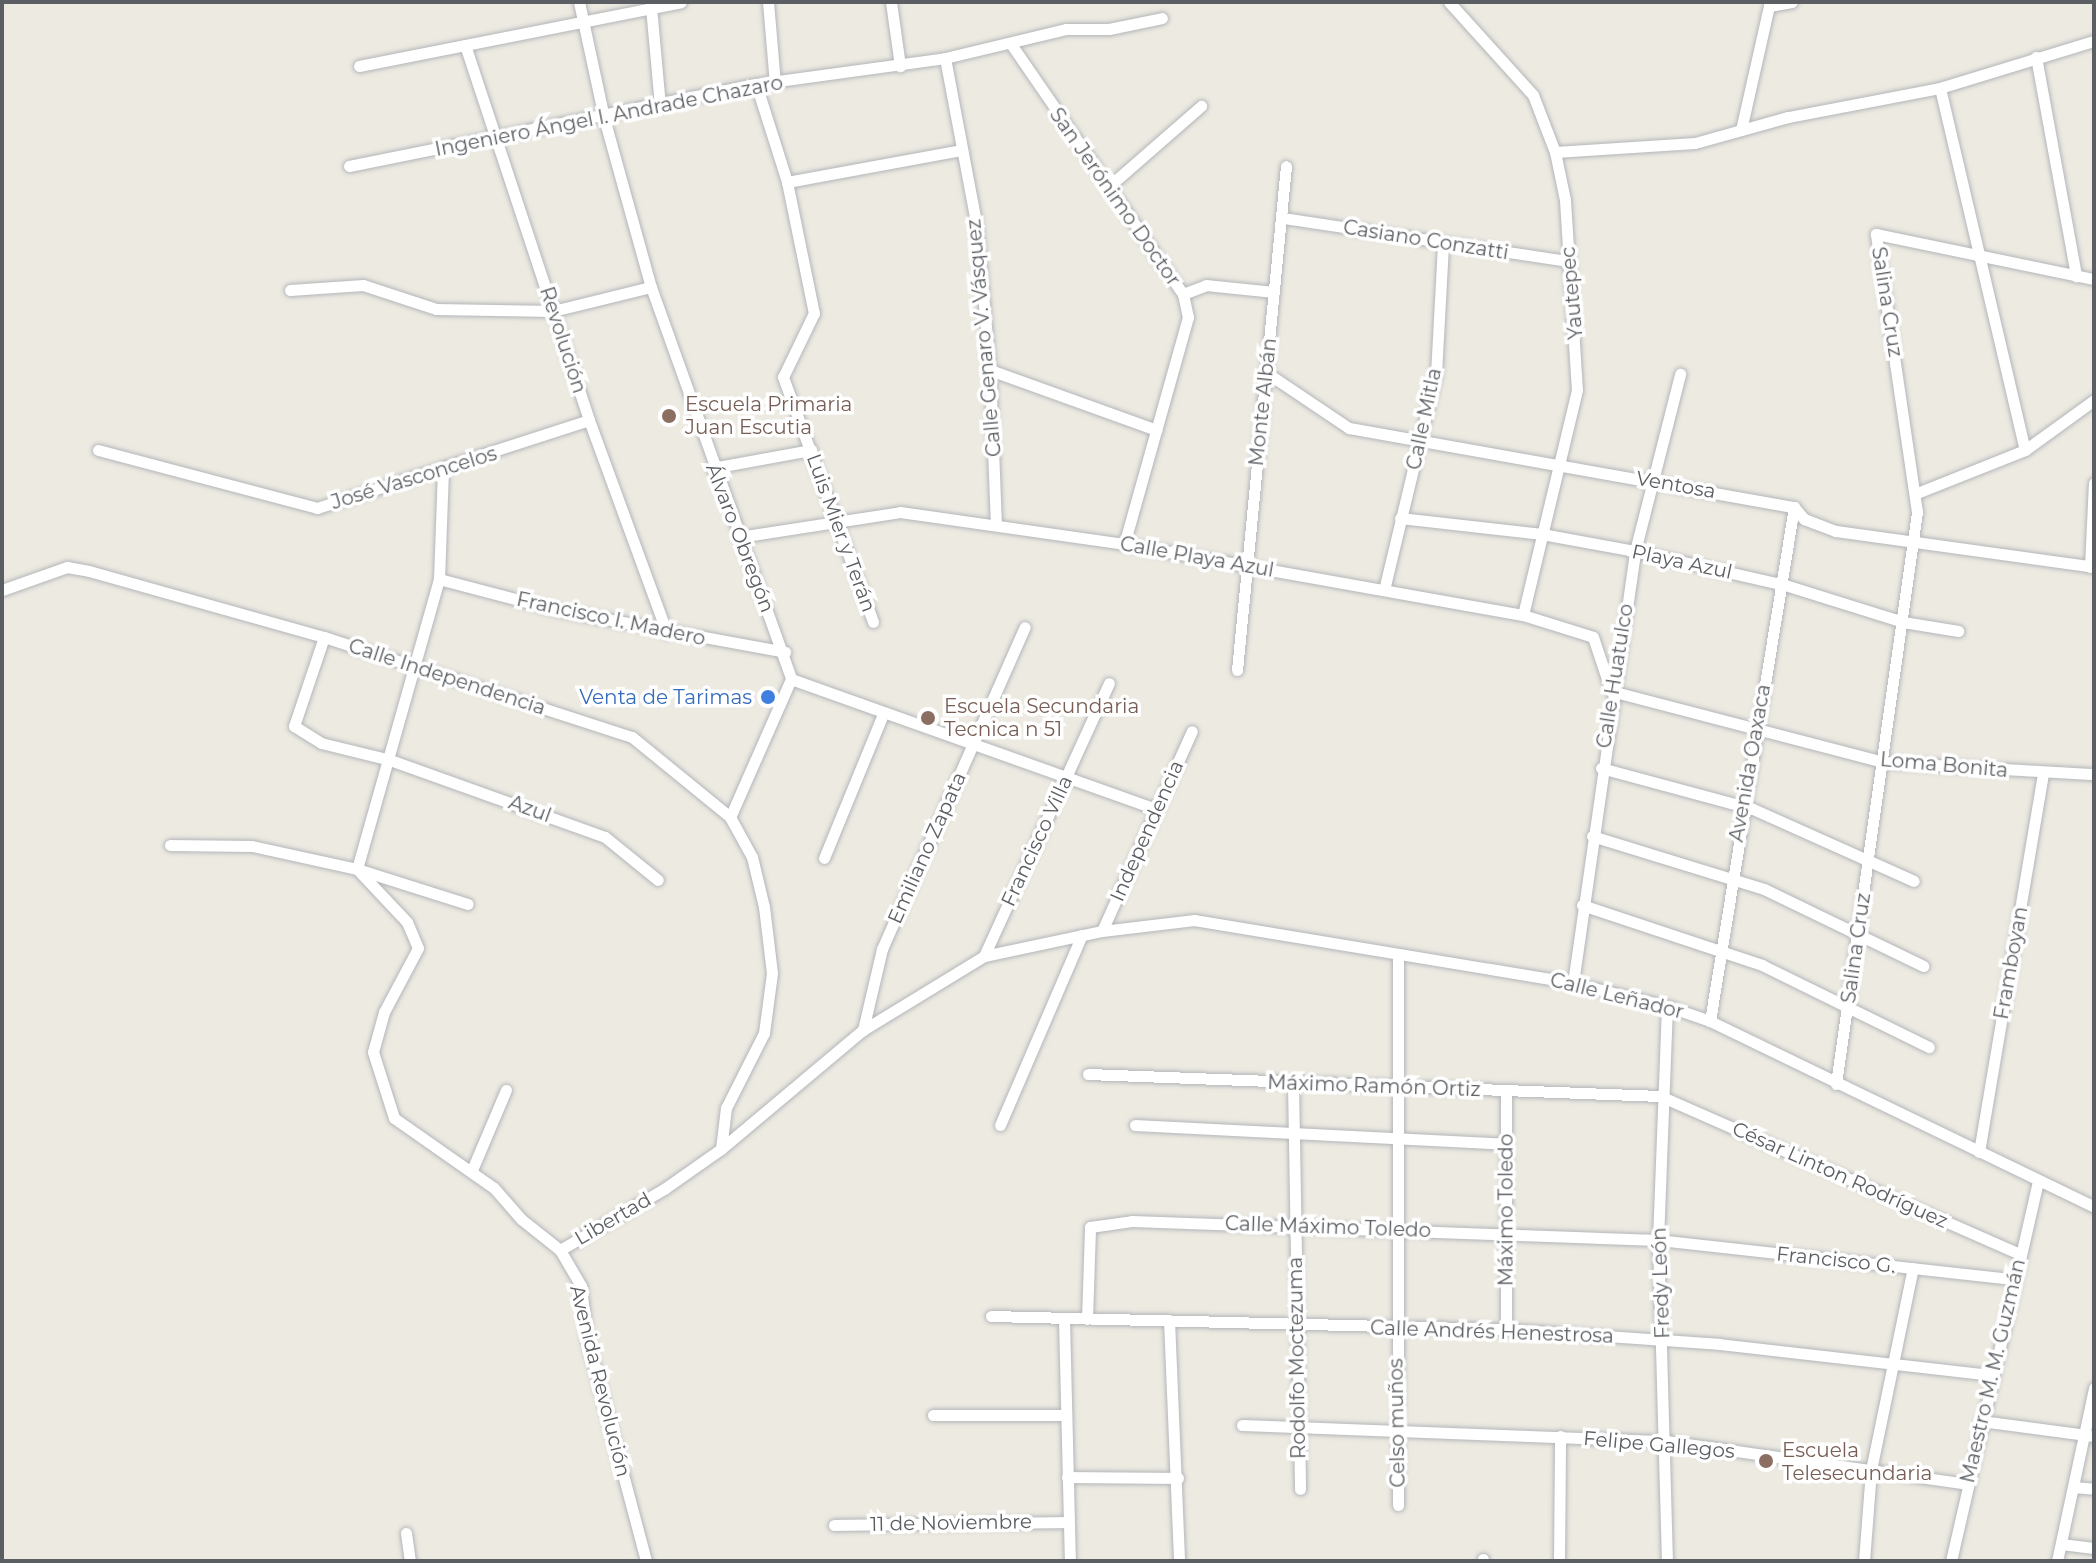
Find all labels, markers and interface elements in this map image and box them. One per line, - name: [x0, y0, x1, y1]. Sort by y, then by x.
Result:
- street label: Ingeniero Ángel l. Andrade Chazaro: [433, 70, 785, 162]
- street label: San Jerónimo Doctor: [1044, 103, 1186, 291]
- street label: Casiano Conzatti: [1342, 215, 1510, 265]
- street label: Calle Genaro V. Vásquez: [962, 218, 1006, 458]
- street label: Yautepec: [1556, 245, 1588, 341]
- street label: Salina Cruz: [1866, 245, 1908, 359]
- street label: Revolución: [534, 284, 592, 396]
- street label: Monte Albán: [1244, 337, 1282, 467]
- street label: Calle Mitla: [1402, 366, 1446, 472]
- place label: Escuela Primaria Juan Escutia: [685, 392, 852, 439]
- marker: Escuela Primaria Juan Escutia: [660, 407, 678, 425]
- street label: José Vasconcelos: [328, 441, 500, 515]
- street label: Luis Mier y Terán: [801, 451, 881, 615]
- street label: Álvaro Obregón: [701, 460, 779, 616]
- street label: Ventosa: [1634, 466, 1718, 504]
- street label: Calle Playa Azul: [1118, 532, 1276, 582]
- street label: Playa Azul: [1630, 540, 1734, 584]
- street label: Francisco I. Madero: [514, 587, 708, 651]
- street label: Calle Huatulco: [1592, 602, 1638, 750]
- street label: Calle Independencia: [345, 634, 549, 720]
- street label: Avenida Oaxaca: [1724, 682, 1776, 844]
- place label: Venta de Tarimas: [579, 685, 752, 709]
- marker: Venta de Tarimas: [759, 688, 777, 706]
- place label: Escuela Secundaria Tecnica n 51: [944, 694, 1139, 741]
- marker: Escuela Secundaria Tecnica n 51: [919, 709, 937, 727]
- street label: Loma Bonita: [1879, 747, 2009, 783]
- street label: Independencia: [1105, 757, 1189, 905]
- street label: Emiliano Zapata: [883, 768, 971, 928]
- street label: Francisco Villa: [996, 772, 1078, 910]
- street label: Azul: [506, 790, 554, 828]
- street label: Salina Cruz: [1836, 891, 1876, 1005]
- street label: Framboyan: [1989, 905, 2033, 1021]
- street label: Calle Leñador: [1548, 968, 1686, 1024]
- street label: Máximo Ramón Ortiz: [1267, 1070, 1481, 1102]
- street label: César Linton Rodríguez: [1728, 1117, 1952, 1233]
- street label: Máximo Toledo: [1494, 1134, 1518, 1286]
- street label: Libertad: [571, 1188, 655, 1250]
- street label: Calle Máximo Toledo: [1224, 1211, 1432, 1243]
- street label: Fredy León: [1647, 1227, 1675, 1339]
- street label: Francisco G.: [1775, 1242, 1897, 1278]
- street label: Rodolfo Moctezuma: [1283, 1257, 1311, 1459]
- street label: Maestro M. M. Guzmán: [1956, 1257, 2030, 1485]
- street label: Avenida Revolución: [565, 1283, 635, 1479]
- street label: Calle Andrés Henestrosa: [1370, 1316, 1614, 1348]
- street label: Celso muños: [1384, 1358, 1410, 1488]
- street label: Felipe Gallegos: [1582, 1426, 1736, 1464]
- place label: Escuela Telesecundaria: [1782, 1438, 1932, 1485]
- marker: Escuela Telesecundaria: [1757, 1452, 1775, 1470]
- street label: 11 de Noviembre: [870, 1510, 1032, 1536]

